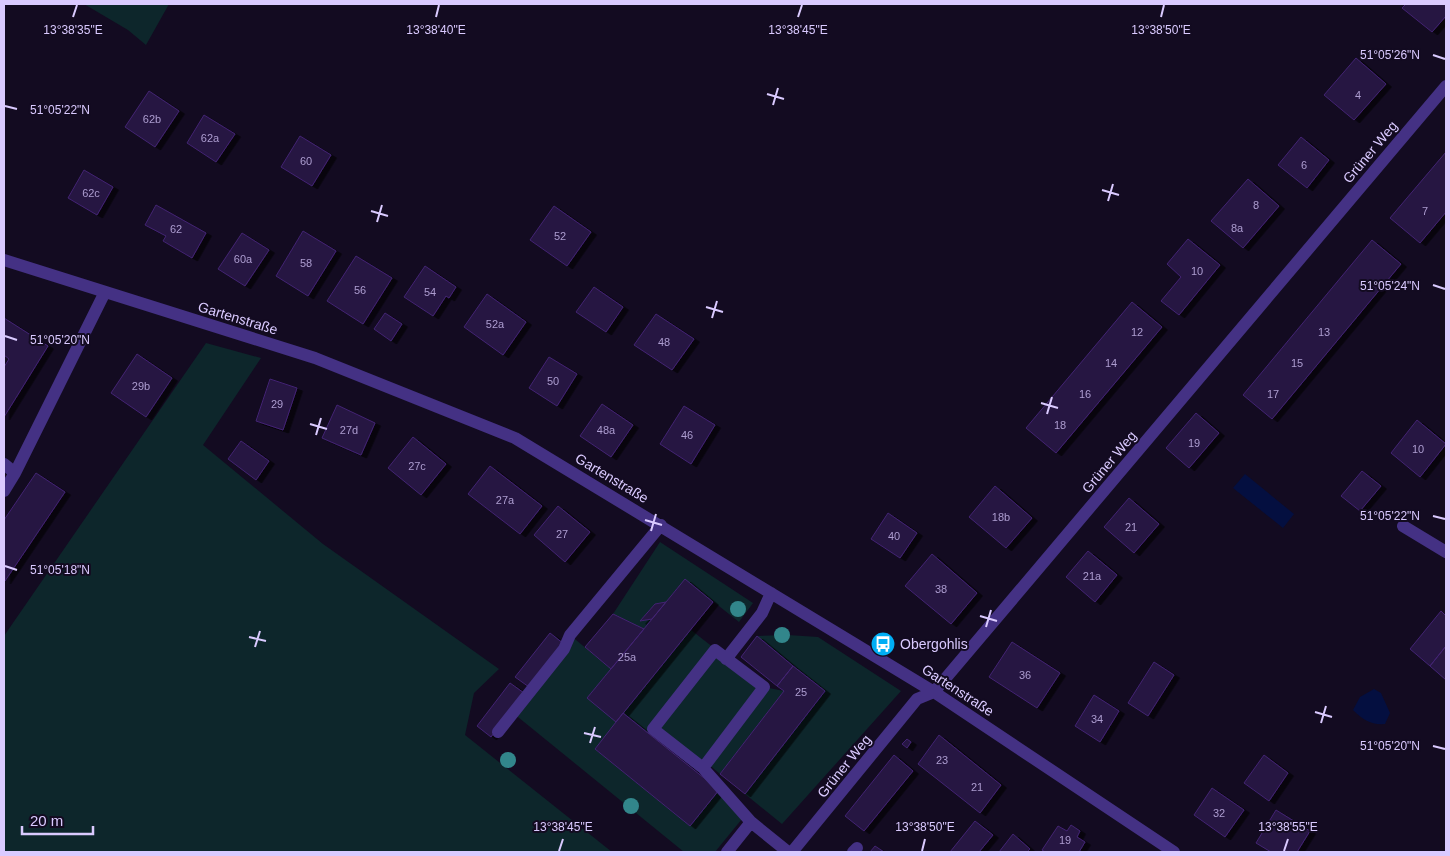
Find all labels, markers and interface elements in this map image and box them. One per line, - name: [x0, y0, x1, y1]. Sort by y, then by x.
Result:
- text: 13°38'35"E: [43, 23, 103, 37]
- text: 13°38'40"E: [406, 23, 466, 37]
- text: 13°38'45"E: [768, 23, 828, 37]
- text: 13°38'50"E: [1131, 23, 1191, 37]
- text: 51°05'26"N: [1360, 48, 1420, 62]
- house number: 4: [1355, 89, 1361, 101]
- text: 51°05'22"N: [30, 103, 90, 117]
- house number: 62b: [143, 113, 161, 125]
- street label: Grüner Weg: [1339, 118, 1401, 186]
- house number: 62a: [201, 132, 220, 144]
- house number: 60: [300, 155, 312, 167]
- house number: 6: [1301, 159, 1307, 171]
- house number: 62c: [82, 187, 100, 199]
- house number: 8: [1253, 199, 1259, 211]
- house number: 7: [1422, 205, 1428, 217]
- house number: 8a: [1231, 222, 1244, 234]
- house number: 62: [170, 223, 182, 235]
- house number: 52: [554, 230, 566, 242]
- house number: 60a: [234, 253, 253, 265]
- house number: 58: [300, 257, 312, 269]
- house number: 10: [1191, 265, 1203, 277]
- text: 51°05'24"N: [1360, 279, 1420, 293]
- house number: 56: [354, 284, 366, 296]
- house number: 54: [424, 286, 436, 298]
- street label: Gartenstraße: [196, 298, 280, 338]
- house number: 52a: [486, 318, 505, 330]
- house number: 12: [1131, 326, 1143, 338]
- house number: 13: [1318, 326, 1330, 338]
- text: 51°05'20"N: [30, 333, 90, 347]
- house number: 48: [658, 336, 670, 348]
- house number: 14: [1105, 357, 1117, 369]
- house number: 15: [1291, 357, 1303, 369]
- house number: 50: [547, 375, 559, 387]
- house number: 29b: [132, 380, 150, 392]
- house number: 16: [1079, 388, 1091, 400]
- house number: 17: [1267, 388, 1279, 400]
- house number: 29: [271, 398, 283, 410]
- house number: 18: [1054, 419, 1066, 431]
- house number: 27d: [340, 424, 358, 436]
- house number: 48a: [597, 424, 616, 436]
- street label: Grüner Weg: [1078, 428, 1140, 496]
- house number: 46: [681, 429, 693, 441]
- house number: 19: [1188, 437, 1200, 449]
- house number: 10: [1412, 443, 1424, 455]
- street label: Gartenstraße: [573, 450, 652, 506]
- house number: 27c: [408, 460, 426, 472]
- house number: 27a: [496, 494, 515, 506]
- text: 51°05'22"N: [1360, 509, 1420, 523]
- house number: 18b: [992, 511, 1010, 523]
- house number: 21: [1125, 521, 1137, 533]
- house number: 27: [556, 528, 568, 540]
- house number: 40: [888, 530, 900, 542]
- text: 51°05'18"N: [30, 563, 90, 577]
- house number: 21a: [1083, 570, 1102, 582]
- house number: 38: [935, 583, 947, 595]
- bus stop icon: Obergohlis: [870, 631, 896, 657]
- place label: Obergohlis: [900, 636, 968, 652]
- house number: 25a: [618, 651, 637, 663]
- street label: Gartenstraße: [919, 661, 997, 719]
- house number: 36: [1019, 669, 1031, 681]
- house number: 25: [795, 686, 807, 698]
- house number: 34: [1091, 713, 1103, 725]
- street label: Grüner Weg: [814, 731, 874, 801]
- text: 51°05'20"N: [1360, 739, 1420, 753]
- house number: 23: [936, 754, 948, 766]
- house number: 21: [971, 781, 983, 793]
- scale bar: [22, 804, 94, 836]
- house number: 32: [1213, 807, 1225, 819]
- text: 20 m: [30, 812, 63, 829]
- text: 13°38'45"E: [533, 820, 593, 834]
- text: 13°38'50"E: [895, 820, 955, 834]
- text: 13°38'55"E: [1258, 820, 1318, 834]
- house number: 19: [1059, 834, 1071, 846]

